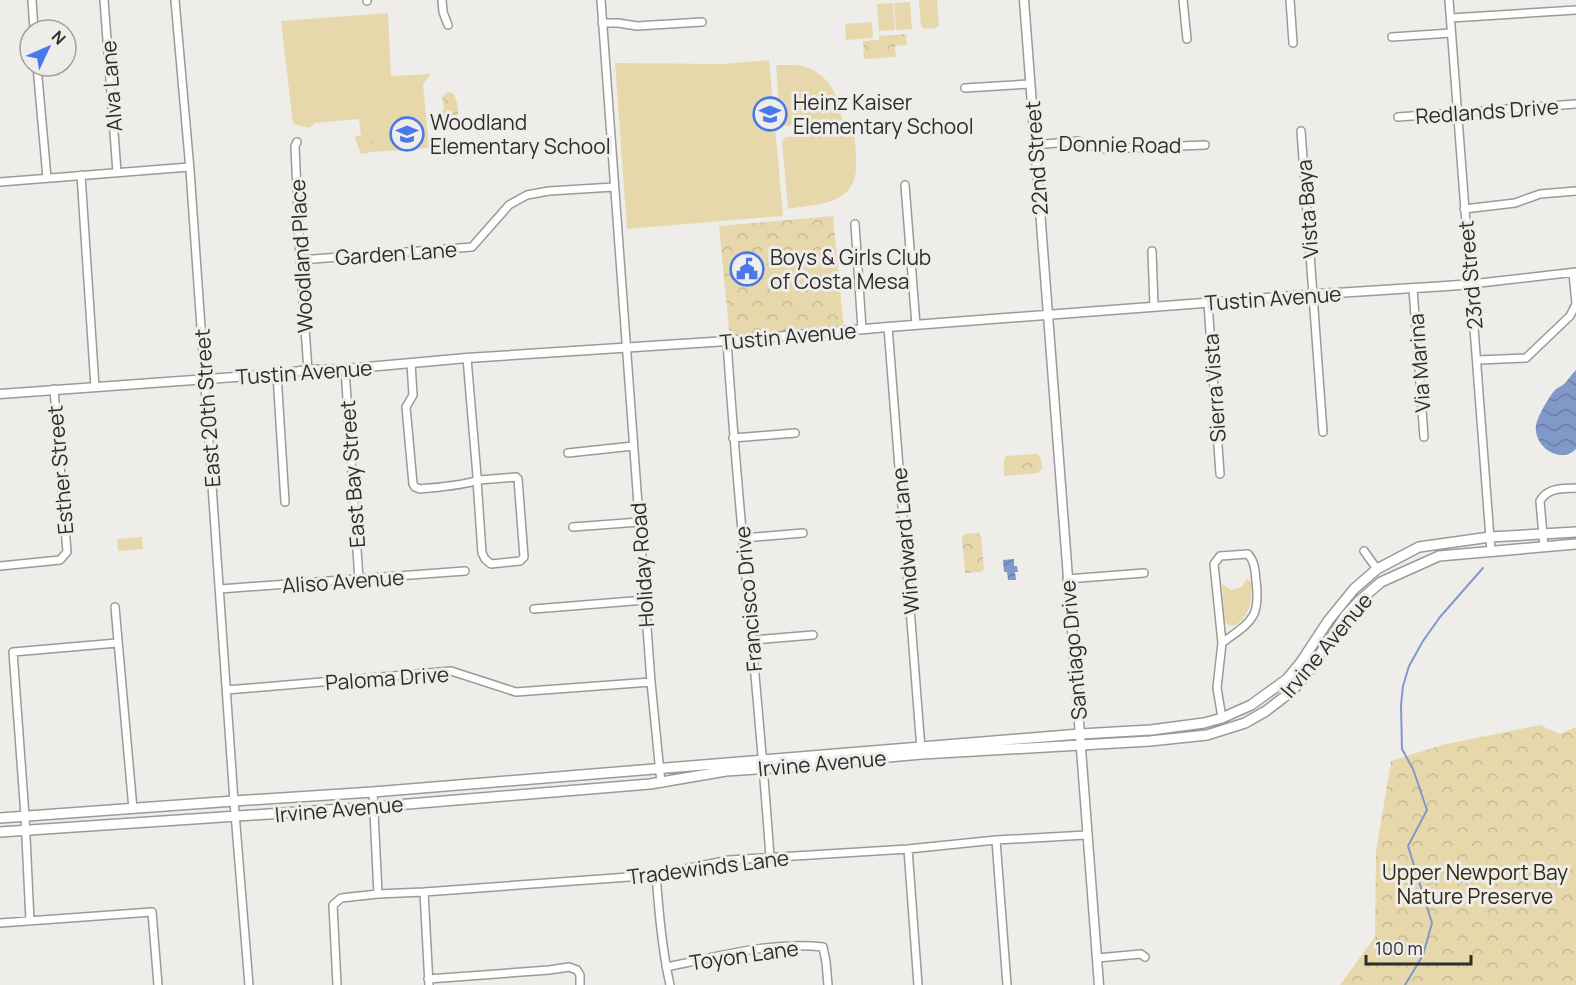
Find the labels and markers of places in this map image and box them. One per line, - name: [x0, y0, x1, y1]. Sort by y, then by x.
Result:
- place label: Heinz Kaiser Elementary School: [793, 88, 974, 140]
- school or university icon: Heinz Kaiser Elementary School: [752, 96, 788, 132]
- place label: Woodland Elementary School: [430, 108, 611, 160]
- school or university icon: Woodland Elementary School: [389, 116, 425, 152]
- place label: Boys & Girls Club of Costa Mesa: [770, 243, 931, 295]
- public building icon: Boys & Girls Club of Costa Mesa: [729, 251, 765, 287]

